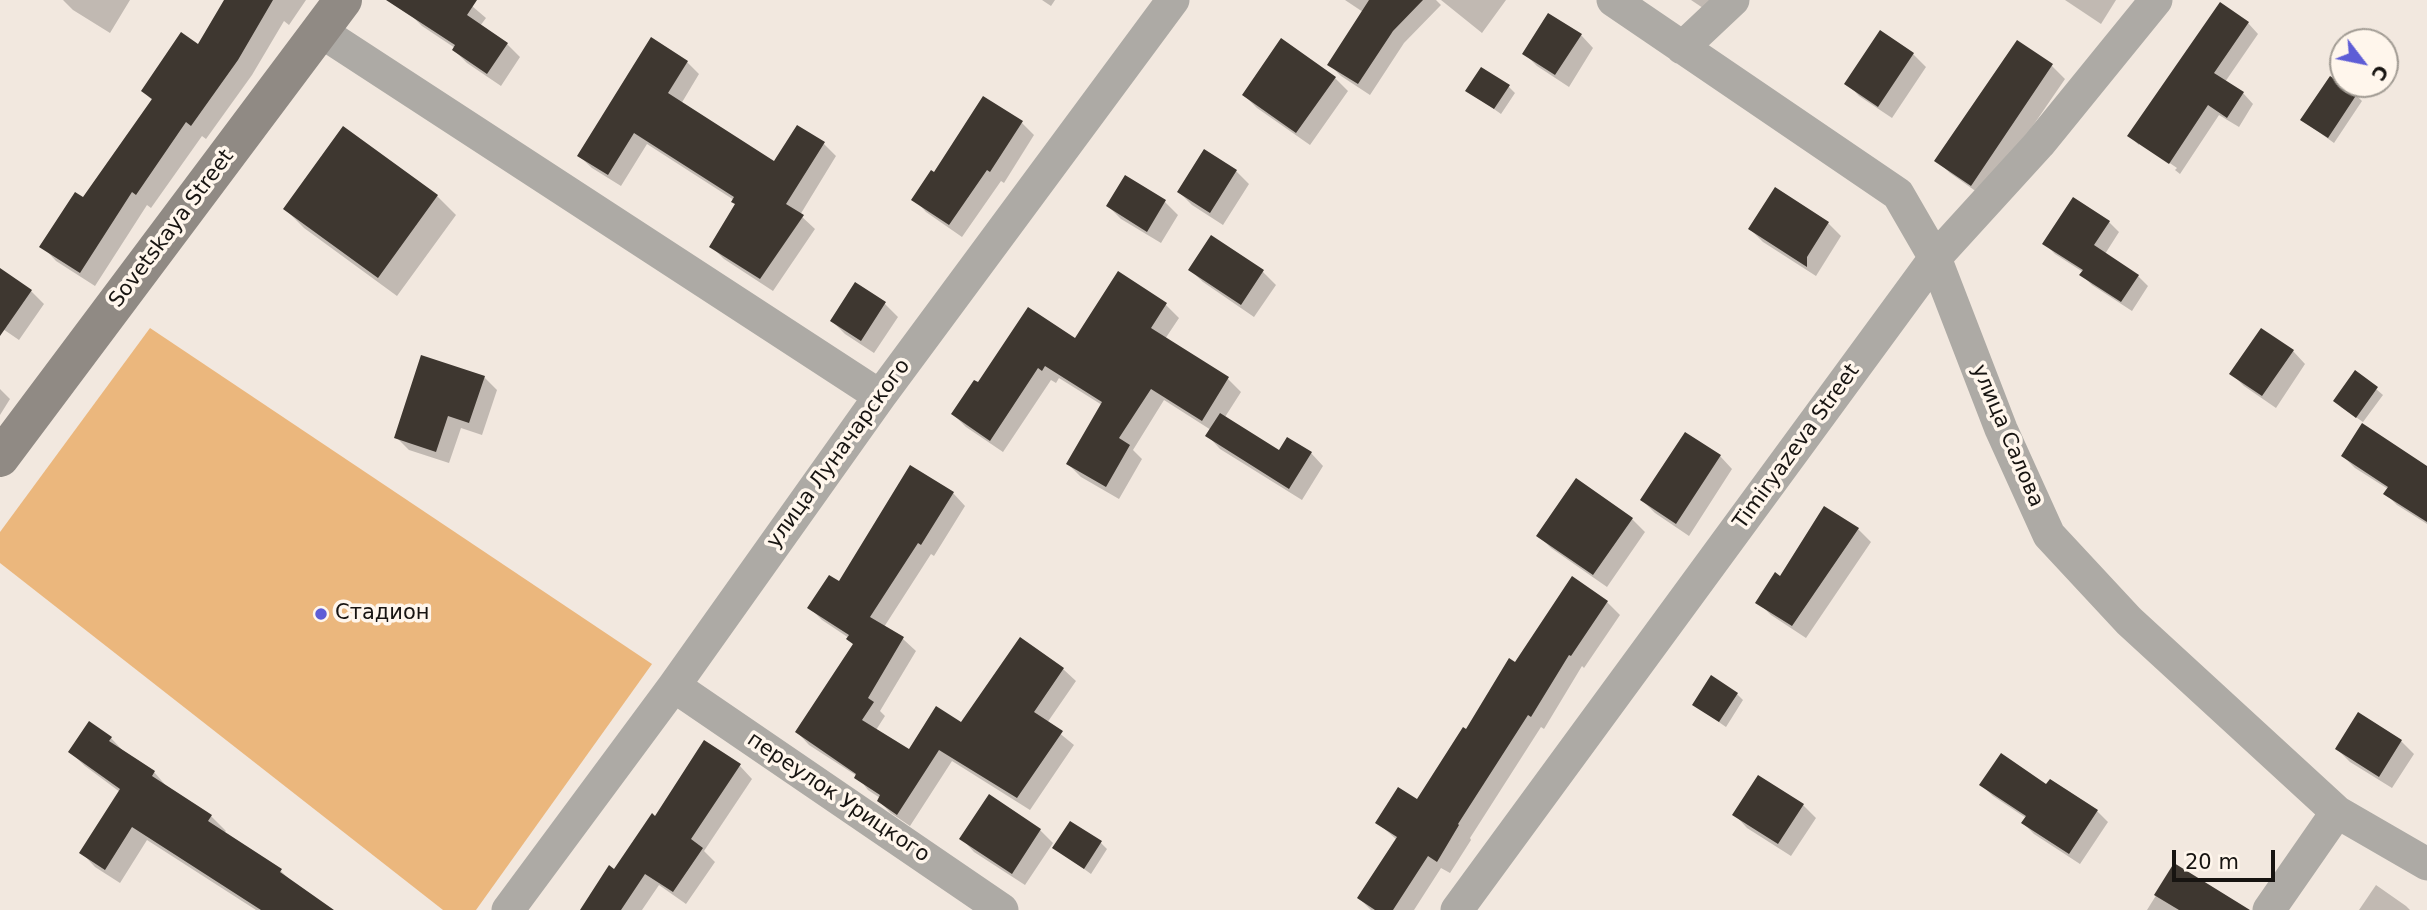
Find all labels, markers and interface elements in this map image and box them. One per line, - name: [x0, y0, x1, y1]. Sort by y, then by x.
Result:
- north arrow: [2329, 28, 2399, 98]
- text: С: [2367, 61, 2393, 85]
- street label: Sovetskaya Street: [104, 145, 240, 313]
- street label: улица Луначарского: [762, 354, 916, 554]
- street label: Timiryazeva Street: [1729, 360, 1865, 534]
- street label: улица Салова: [1966, 361, 2048, 511]
- place label: Стадион: [335, 601, 430, 627]
- marker: Стадион: [313, 606, 329, 622]
- street label: переулок Урицкого: [742, 728, 934, 868]
- scale bar: [2175, 836, 2278, 880]
- text: 20 m: [2185, 850, 2239, 874]

